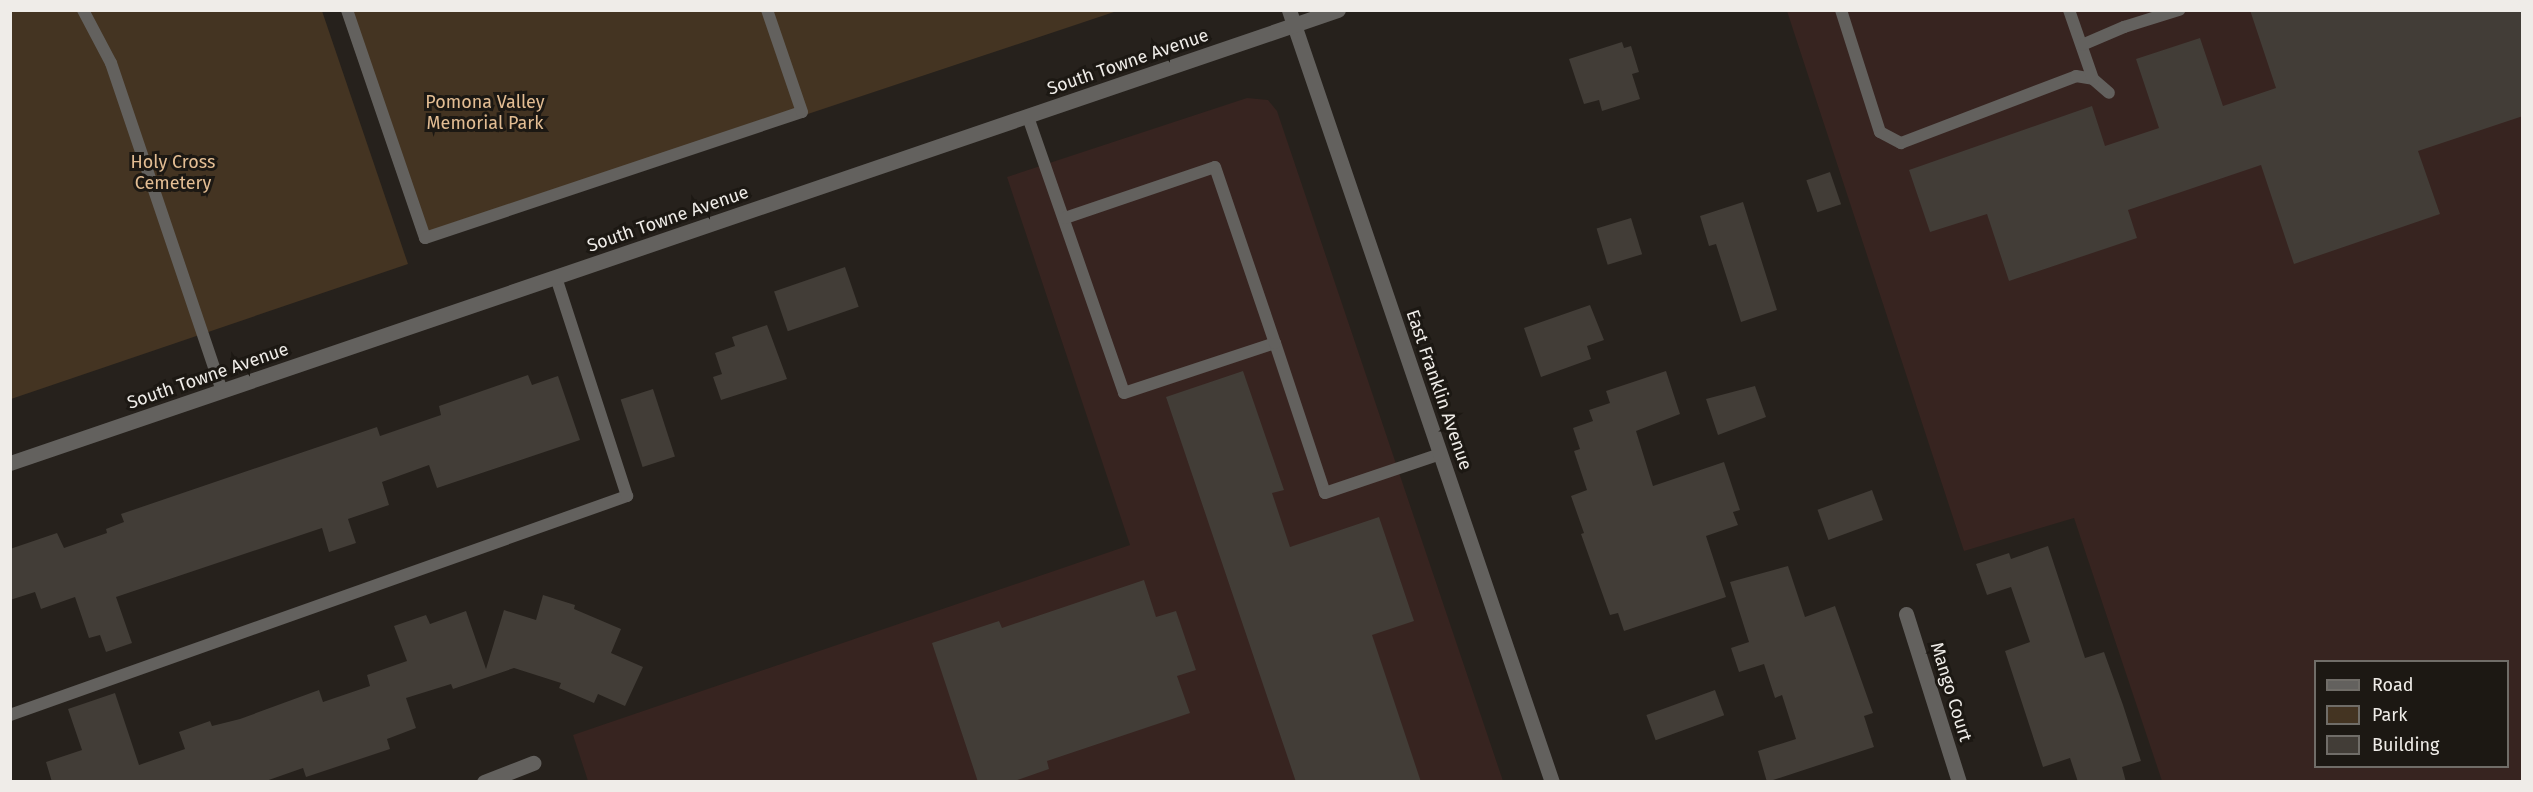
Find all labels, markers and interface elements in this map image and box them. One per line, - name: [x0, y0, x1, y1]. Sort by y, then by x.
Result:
- street label: South Towne Avenue: [1044, 24, 1212, 100]
- park label: Pomona Valley Memorial Park: [425, 92, 545, 134]
- park label: Holy Cross Cemetery: [131, 152, 215, 195]
- street label: South Towne Avenue: [584, 181, 752, 257]
- street label: East Franklin Avenue: [1401, 307, 1477, 473]
- street label: South Towne Avenue: [124, 338, 292, 414]
- street label: Mango Court: [1926, 640, 1976, 744]
- legend: [2314, 660, 2509, 768]
- text: Road: [2372, 674, 2414, 696]
- text: Park: [2372, 704, 2407, 726]
- text: Building: [2372, 734, 2439, 756]

